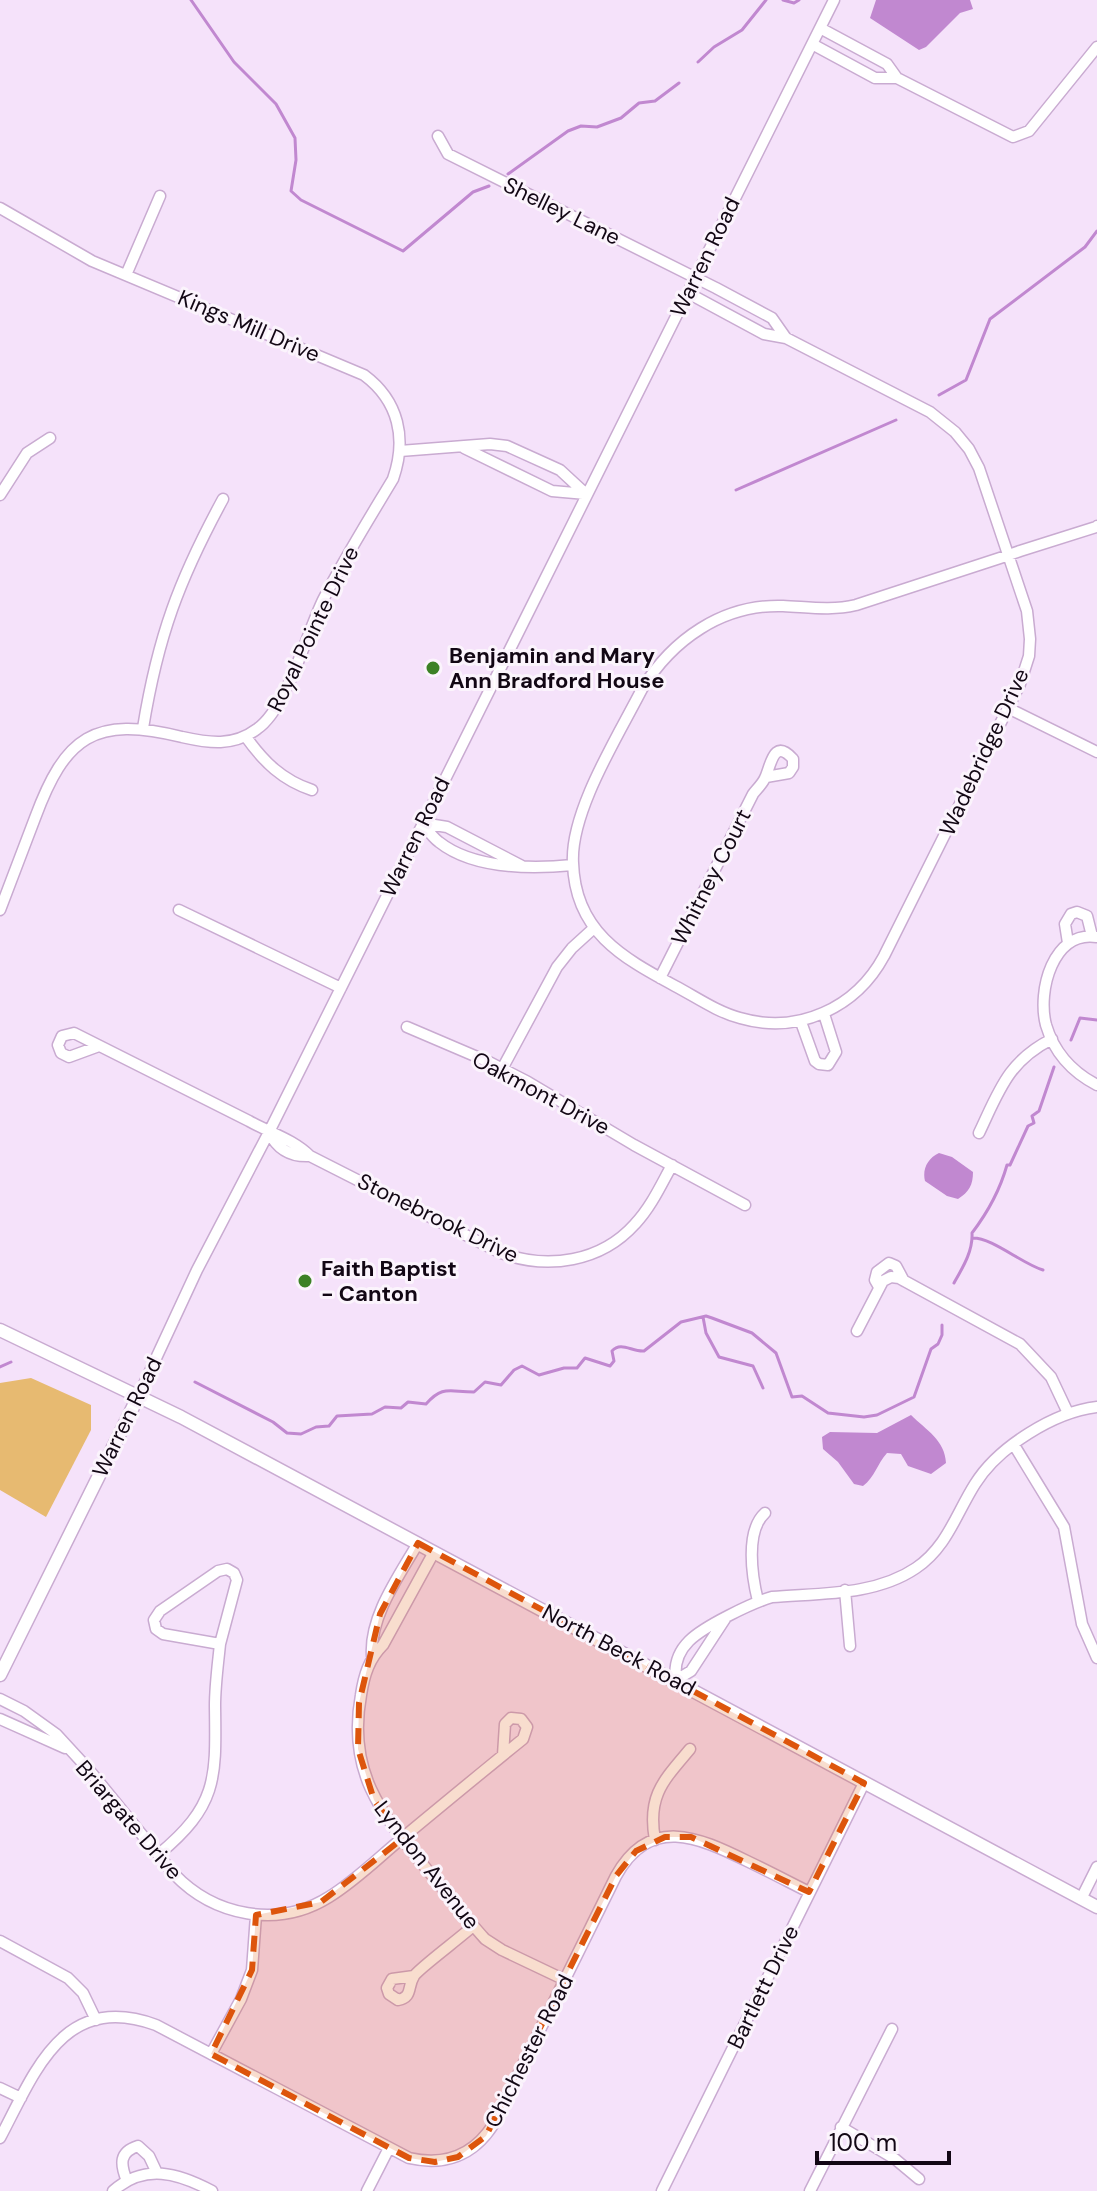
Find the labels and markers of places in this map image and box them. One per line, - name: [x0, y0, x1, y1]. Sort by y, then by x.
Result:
- place label: Benjamin and Mary Ann Bradford House: [449, 641, 664, 695]
- marker: Benjamin and Mary Ann Bradford House: [424, 659, 442, 677]
- place label: Faith Baptist - Canton: [321, 1254, 457, 1308]
- marker: Faith Baptist - Canton: [296, 1272, 314, 1290]

